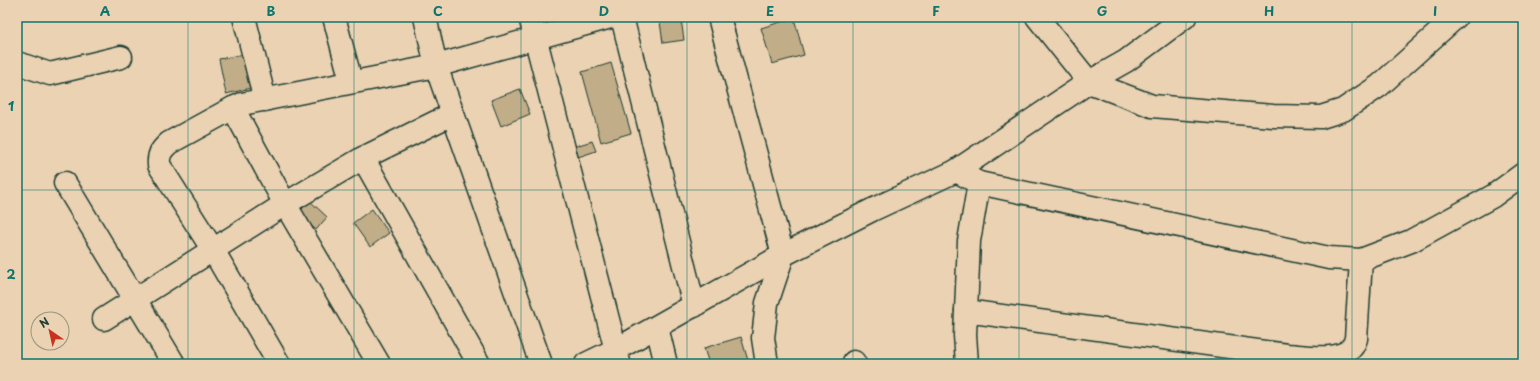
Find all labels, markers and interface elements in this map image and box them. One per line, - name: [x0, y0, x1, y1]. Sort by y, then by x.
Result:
- text: A: [100, 1, 110, 20]
- text: B: [267, 1, 276, 20]
- text: C: [433, 1, 443, 20]
- text: D: [599, 1, 609, 20]
- text: E: [766, 1, 774, 20]
- text: F: [932, 1, 940, 20]
- text: G: [1097, 1, 1107, 20]
- text: H: [1264, 1, 1274, 20]
- text: I: [1433, 1, 1437, 20]
- text: 1: [8, 96, 14, 115]
- text: 2: [6, 264, 16, 283]
- north arrow: [30, 311, 70, 351]
- text: N: [36, 313, 53, 332]

